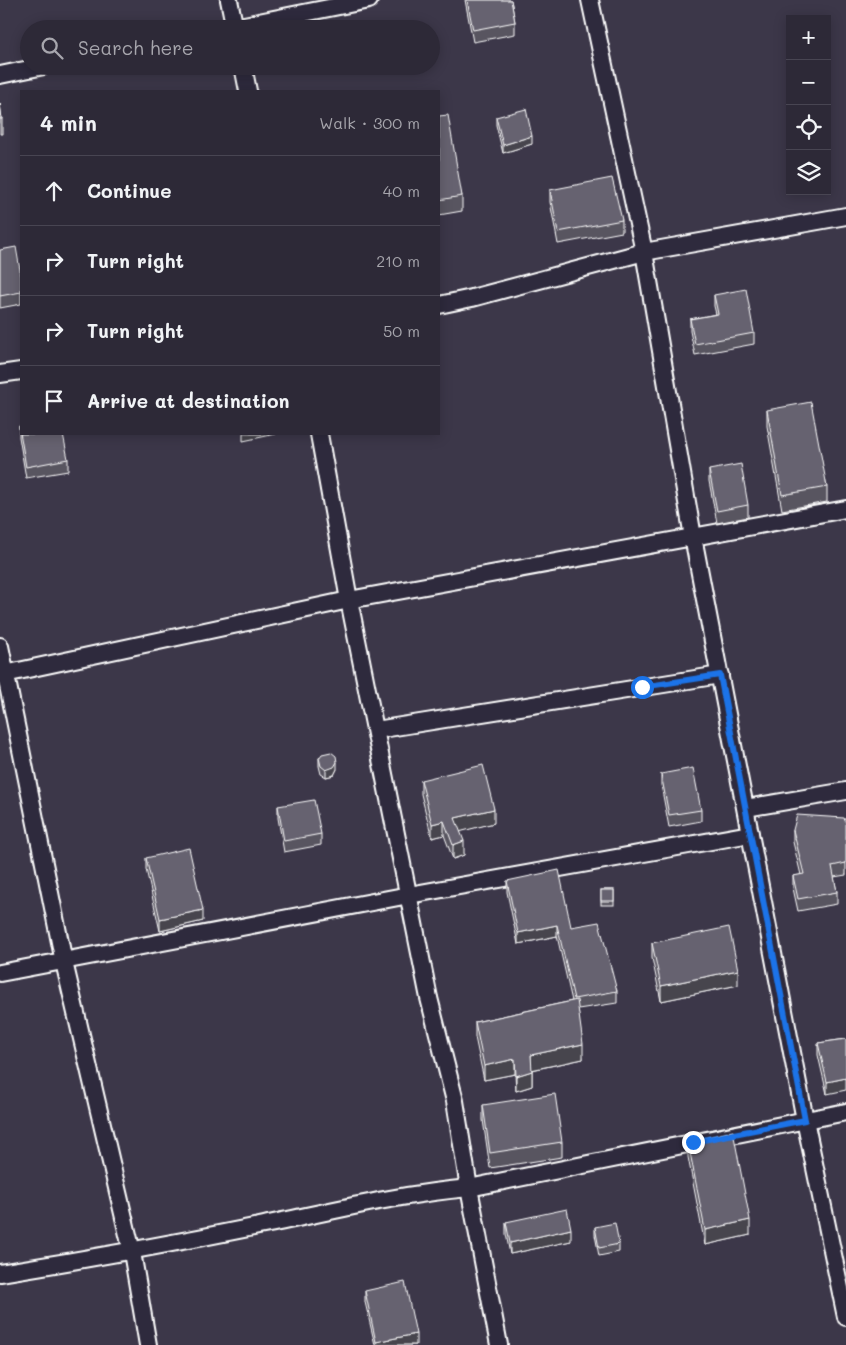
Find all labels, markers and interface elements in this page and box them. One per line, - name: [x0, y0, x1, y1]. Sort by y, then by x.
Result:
- map controls: [786, 15, 831, 195]
- button: +: [786, 15, 831, 60]
- search box: [20, 20, 440, 75]
- icon: search: [38, 34, 66, 62]
- text: Search here: [78, 35, 194, 60]
- button: −: [786, 60, 831, 105]
- button: locate: [786, 105, 831, 150]
- text: 4 min: [40, 109, 97, 136]
- text: Walk · 300 m: [319, 112, 420, 133]
- button: layers: [786, 150, 831, 195]
- icon: ahead: [40, 177, 68, 205]
- text: Continue: [87, 178, 172, 203]
- text: 40 m: [383, 180, 420, 201]
- icon: right: [40, 247, 68, 275]
- text: Turn right: [87, 248, 184, 273]
- text: 210 m: [376, 250, 420, 271]
- icon: right: [40, 317, 68, 345]
- text: Turn right: [87, 318, 184, 343]
- text: 50 m: [383, 320, 420, 341]
- icon: arrive: [40, 387, 68, 415]
- text: Arrive at destination: [87, 388, 290, 413]
- route start: [631, 676, 654, 699]
- route end: [682, 1131, 705, 1154]

